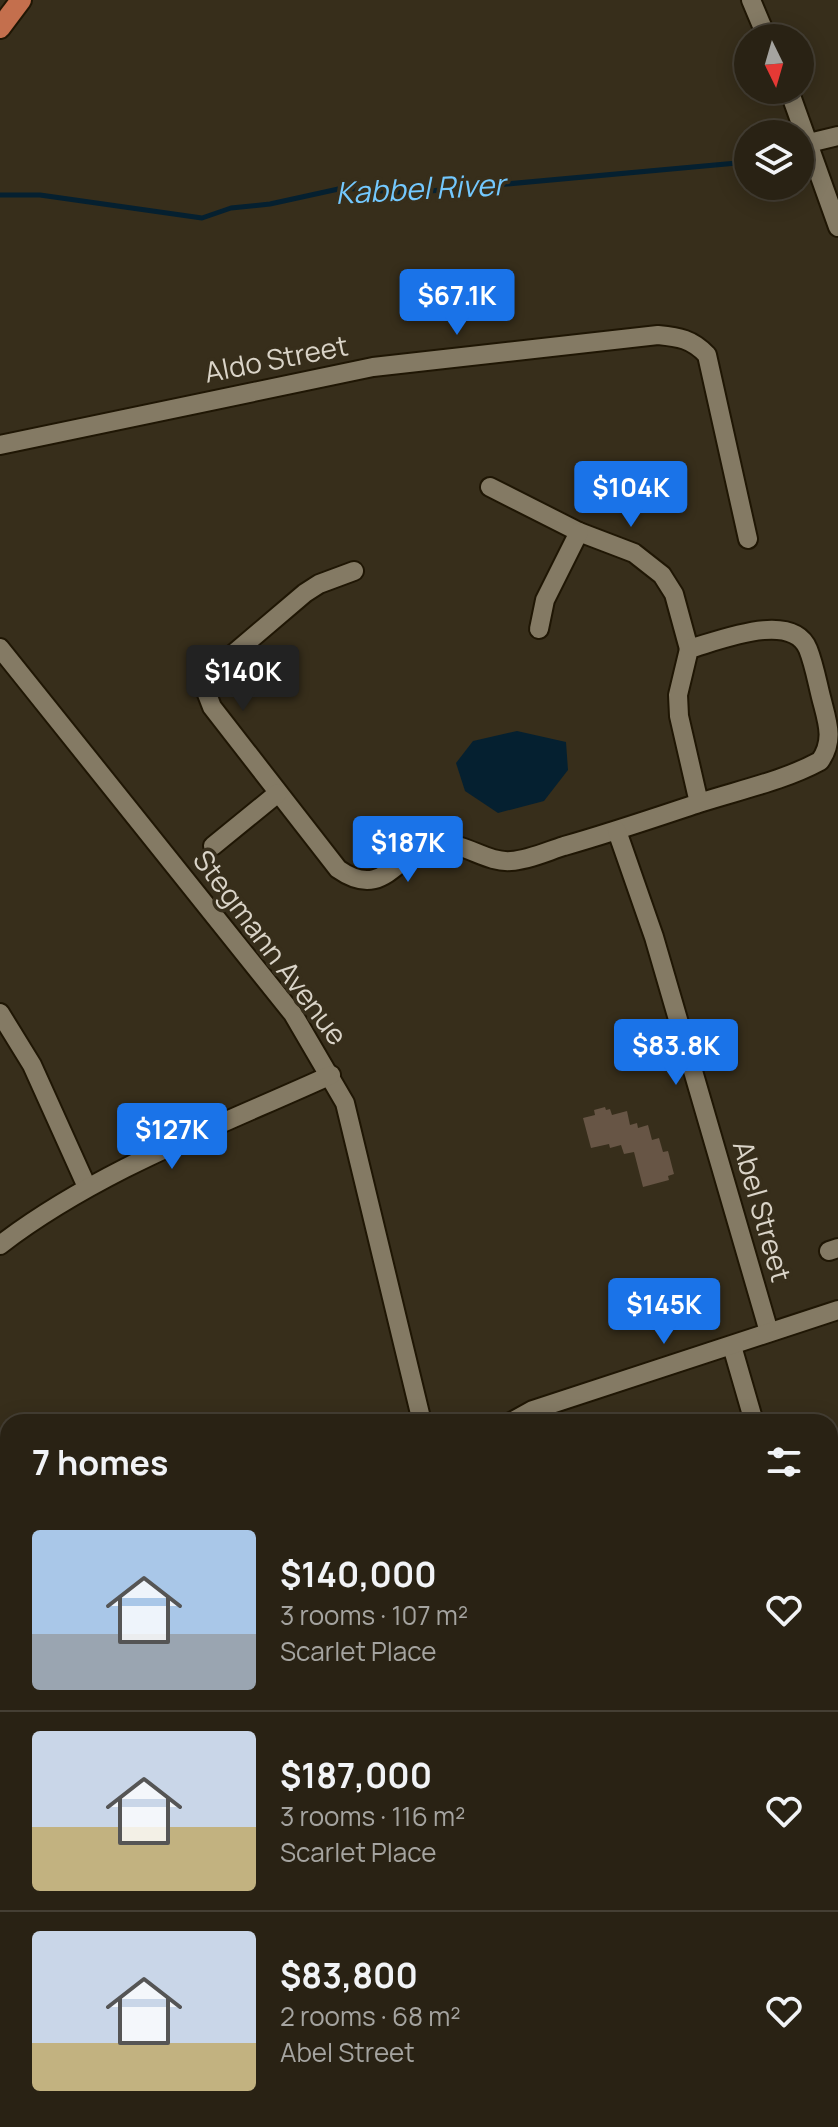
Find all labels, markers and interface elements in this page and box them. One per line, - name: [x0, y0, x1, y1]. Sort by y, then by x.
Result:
- north arrow: [734, 24, 814, 104]
- map controls: [734, 24, 814, 200]
- button: layers: [734, 120, 814, 200]
- water label: Kabbel River: [334, 163, 510, 213]
- pin: $67.1K: [392, 269, 522, 337]
- text: $67.1K: [418, 277, 496, 313]
- street label: Aldo Street: [201, 325, 351, 391]
- pin: $104K: [575, 461, 687, 529]
- text: $104K: [592, 469, 670, 505]
- pin: $140K: [187, 645, 299, 713]
- text: $140K: [204, 653, 282, 689]
- pin: $187K: [352, 816, 464, 884]
- text: $187K: [371, 824, 445, 860]
- street label: Stegmann Avenue: [185, 842, 357, 1052]
- pin: $83.8K: [611, 1019, 741, 1087]
- text: $83.8K: [632, 1027, 720, 1063]
- pin: $127K: [116, 1103, 228, 1171]
- text: $127K: [135, 1111, 209, 1147]
- street label: Abel Street: [725, 1136, 801, 1286]
- pin: $145K: [608, 1278, 720, 1346]
- text: $145K: [626, 1286, 702, 1322]
- text: 7 homes: [32, 1439, 168, 1485]
- icon: filters: [762, 1440, 806, 1484]
- text: $140,000: [280, 1551, 437, 1597]
- icon: home: [96, 1562, 192, 1658]
- icon: heart: [762, 1588, 806, 1632]
- text: 3 rooms · 107 m²: [280, 1597, 468, 1633]
- text: Scarlet Place: [280, 1633, 436, 1669]
- text: $187,000: [280, 1752, 432, 1798]
- icon: home: [96, 1763, 192, 1859]
- icon: heart: [762, 1789, 806, 1833]
- text: 3 rooms · 116 m²: [280, 1798, 466, 1834]
- text: Scarlet Place: [280, 1834, 436, 1870]
- text: $83,800: [280, 1952, 418, 1998]
- icon: home: [96, 1963, 192, 2059]
- icon: heart: [762, 1989, 806, 2033]
- text: 2 rooms · 68 m²: [280, 1998, 461, 2034]
- text: Abel Street: [280, 2034, 415, 2070]

